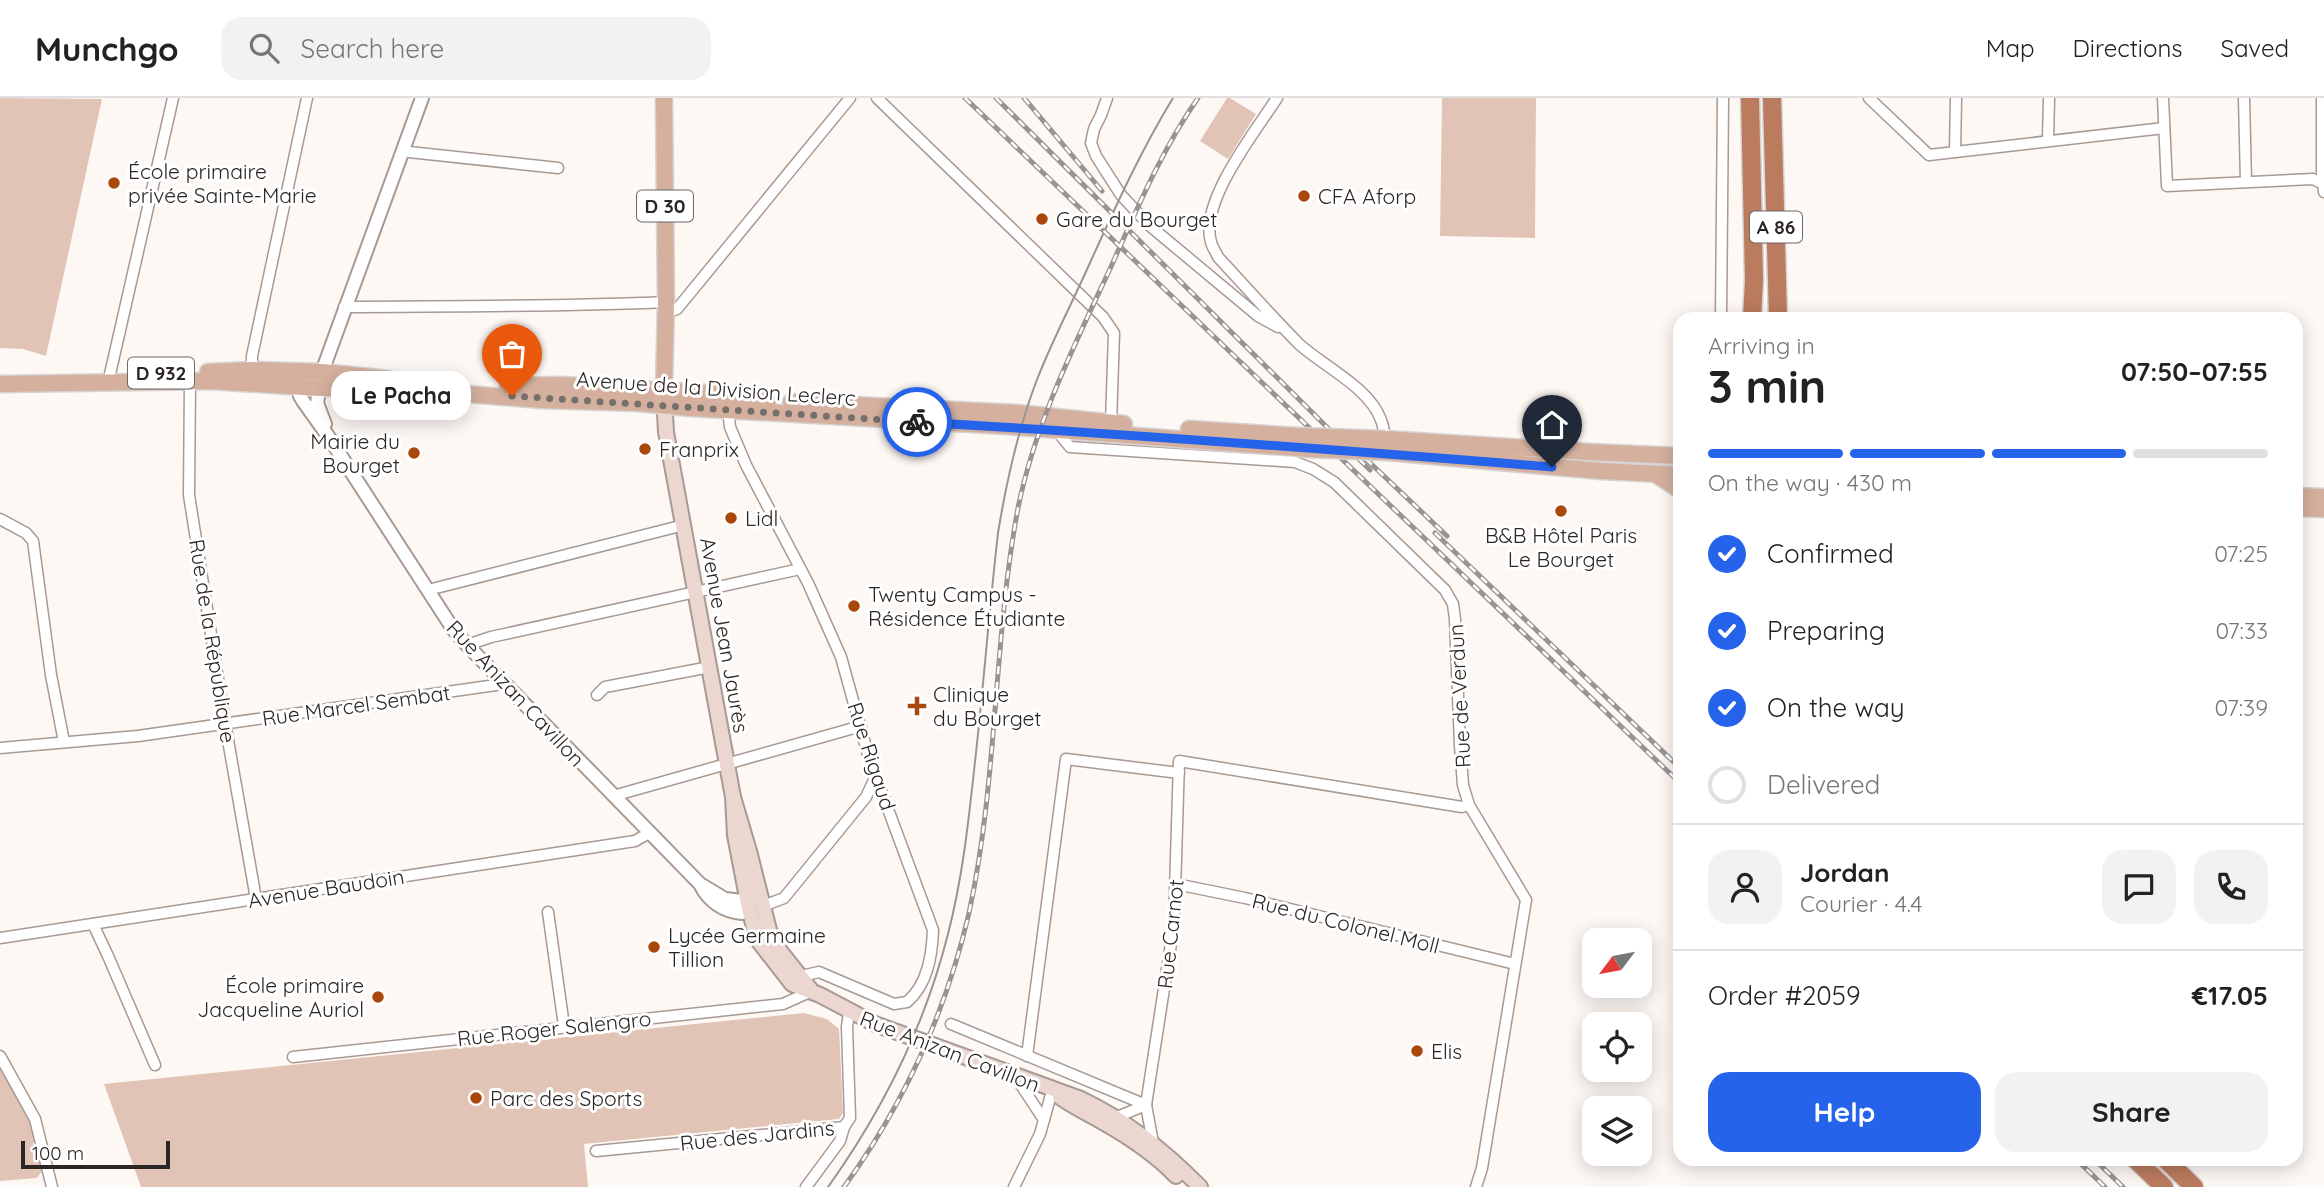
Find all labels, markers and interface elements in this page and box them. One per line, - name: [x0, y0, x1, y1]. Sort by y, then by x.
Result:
- search box: [221, 17, 711, 80]
- text: Munchgo: [35, 28, 179, 69]
- icon: search: [245, 29, 283, 67]
- text: Search here: [301, 32, 444, 65]
- text: Map: [1986, 33, 2035, 63]
- text: Directions: [2073, 33, 2183, 63]
- text: Saved: [2221, 33, 2289, 63]
- place label: École primaire privée Sainte-Marie: [128, 158, 317, 208]
- marker: École primaire privée Sainte-Marie: [106, 175, 122, 191]
- place label: CFA Aforp: [1318, 183, 1416, 209]
- marker: CFA Aforp: [1296, 188, 1312, 204]
- road number: D 30: [637, 190, 693, 222]
- place label: Gare du Bourget: [1056, 206, 1217, 232]
- marker: Gare du Bourget: [1034, 211, 1050, 227]
- road number: A 86: [1750, 211, 1802, 242]
- pin: [482, 324, 542, 396]
- text: Arriving in: [1708, 331, 1815, 360]
- icon: bag: [493, 335, 531, 373]
- text: 07:50–07:55: [2121, 355, 2268, 388]
- text: 3 min: [1708, 357, 1826, 415]
- road number: D 932: [128, 358, 194, 388]
- street label: Avenue de la Division Leclerc: [575, 365, 857, 411]
- callout: Le Pacha: [330, 372, 470, 420]
- text: Le Pacha: [350, 381, 452, 410]
- courier: [882, 387, 952, 457]
- pin: [1522, 395, 1582, 467]
- icon: bike: [898, 403, 936, 441]
- icon: home: [1533, 406, 1571, 444]
- place label: Mairie du Bourget: [310, 428, 400, 478]
- place label: Franprix: [659, 436, 739, 462]
- marker: Franprix: [637, 441, 653, 457]
- marker: Mairie du Bourget: [406, 445, 422, 461]
- text: On the way · 430 m: [1708, 468, 1912, 497]
- marker: B&B Hôtel Paris Le Bourget: [1553, 503, 1569, 519]
- place label: Lidl: [745, 505, 778, 531]
- marker: Lidl: [723, 510, 739, 526]
- place label: B&B Hôtel Paris Le Bourget: [1485, 522, 1637, 572]
- street label: Avenue Jean Jaurès: [695, 535, 755, 735]
- icon: check: [1708, 535, 1746, 573]
- street label: Rue de la République: [184, 537, 242, 745]
- text: Confirmed: [1767, 537, 1894, 570]
- text: 07:25: [2214, 539, 2268, 568]
- place label: Twenty Campus - Résidence Étudiante: [868, 581, 1065, 631]
- marker: Twenty Campus - Résidence Étudiante: [846, 598, 862, 614]
- icon: check: [1708, 612, 1746, 650]
- text: Preparing: [1767, 614, 1885, 647]
- street label: Rue Anizan Cavillon: [442, 615, 590, 771]
- text: 07:33: [2215, 616, 2268, 645]
- street label: Rue de Verdun: [1442, 623, 1476, 769]
- street label: Rue Marcel Sembat: [260, 679, 452, 731]
- place label: Clinique du Bourget: [933, 681, 1041, 731]
- icon: check: [1708, 689, 1746, 727]
- text: On the way: [1767, 691, 1905, 724]
- text: 07:39: [2215, 693, 2268, 722]
- marker: Clinique du Bourget: [907, 696, 927, 716]
- street label: Rue Rigaud: [842, 699, 902, 813]
- text: Delivered: [1767, 768, 1880, 801]
- button: person: [1708, 850, 1782, 924]
- button: chat: [2102, 850, 2176, 924]
- button: phone: [2194, 850, 2268, 924]
- text: Jordan: [1800, 856, 1889, 889]
- street label: Avenue Baudoin: [246, 863, 406, 913]
- street label: Rue Carnot: [1151, 878, 1189, 990]
- street label: Rue du Colonel Moll: [1250, 887, 1442, 959]
- text: Courier · 4.4: [1800, 889, 1922, 918]
- place label: Lycée Germaine Tillion: [668, 922, 826, 972]
- north arrow: [1582, 928, 1652, 998]
- map controls: [1582, 928, 1652, 1166]
- marker: Lycée Germaine Tillion: [646, 939, 662, 955]
- place label: École primaire Jacqueline Auriol: [197, 972, 364, 1022]
- text: Order #2059: [1708, 979, 1860, 1012]
- text: €17.05: [2192, 979, 2268, 1012]
- marker: École primaire Jacqueline Auriol: [370, 989, 386, 1005]
- street label: Rue Roger Salengro: [456, 1005, 652, 1051]
- street label: Rue Anizan Cavillon: [856, 1005, 1044, 1097]
- button: locate: [1582, 1012, 1652, 1082]
- place label: Elis: [1431, 1038, 1462, 1064]
- marker: Elis: [1409, 1043, 1425, 1059]
- button: Help: [1708, 1072, 1981, 1152]
- button: Share: [1995, 1072, 2268, 1152]
- place label: Parc des Sports: [490, 1085, 642, 1111]
- marker: Parc des Sports: [468, 1090, 484, 1106]
- button: layers: [1582, 1096, 1652, 1166]
- street label: Rue des Jardins: [678, 1114, 836, 1156]
- scale bar: [21, 1138, 170, 1170]
- text: 100 m: [32, 1141, 84, 1165]

